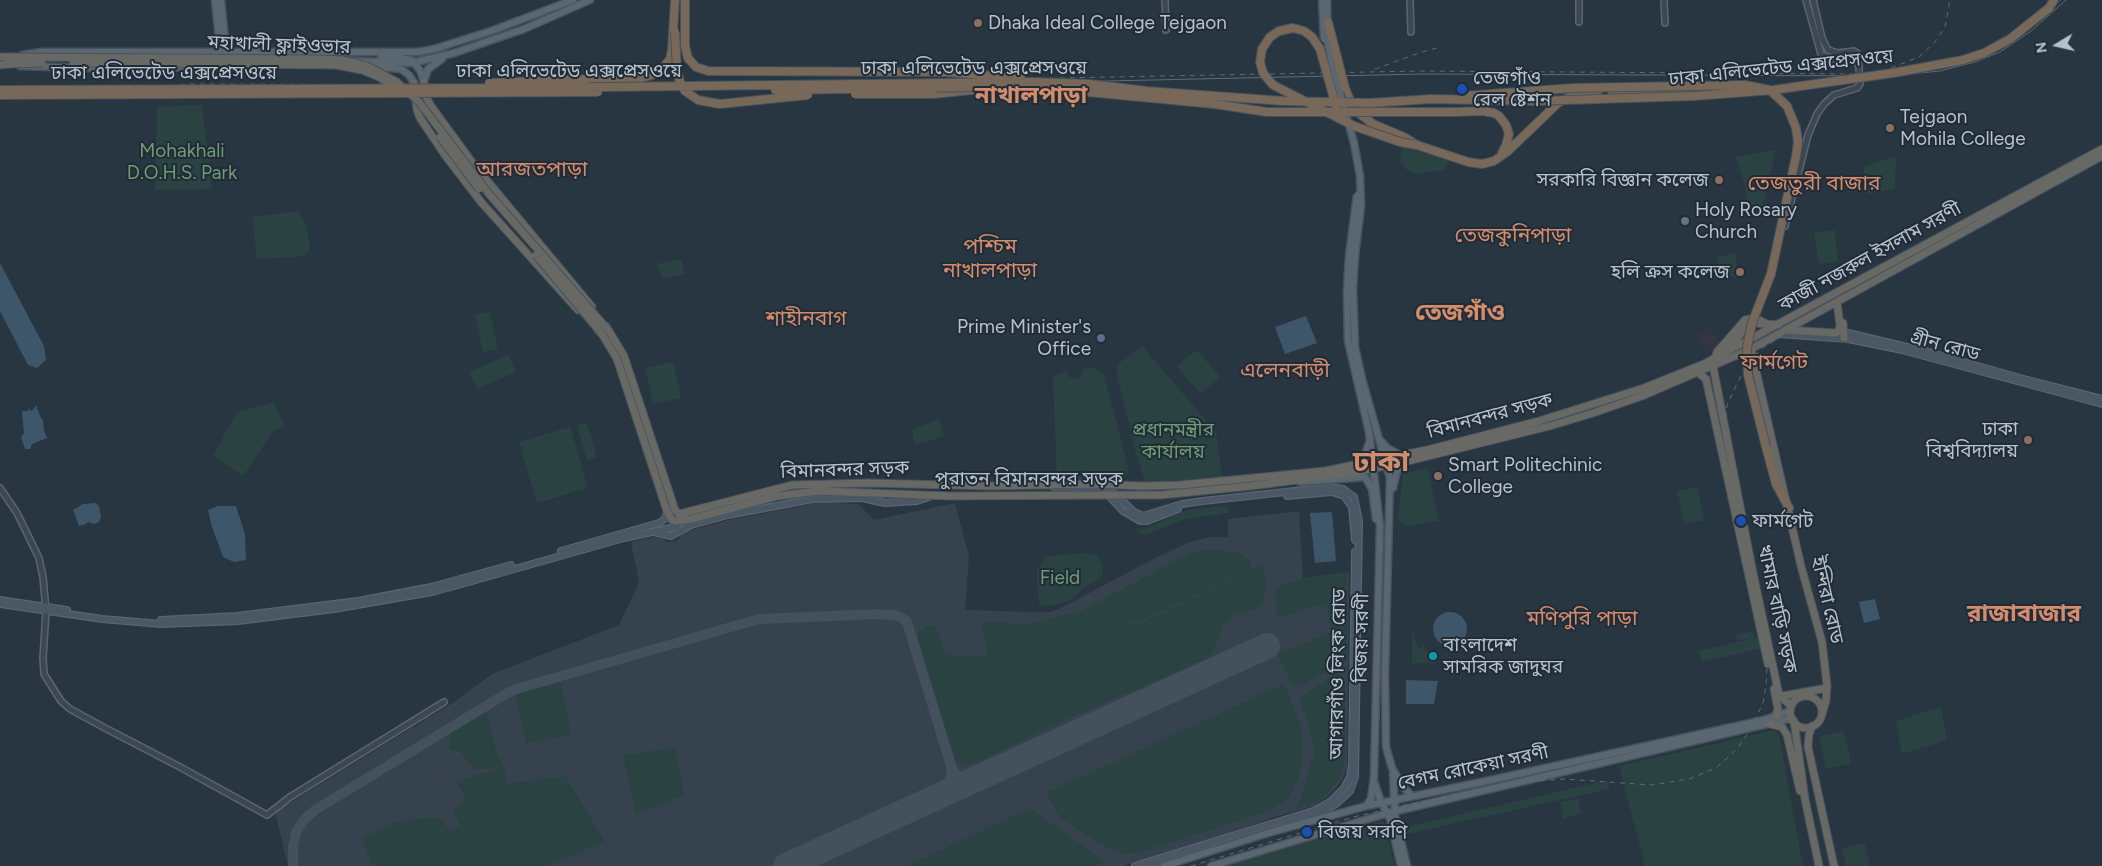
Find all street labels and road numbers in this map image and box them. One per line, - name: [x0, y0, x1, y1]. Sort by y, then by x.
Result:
- street label: মহাখালী ফ্লাইওভার: [207, 31, 351, 59]
- street label: ঢাকা এলিভেটেড এক্সপ্রেসওয়ে: [1668, 45, 1894, 91]
- street label: ঢাকা এলিভেটেড এক্সপ্রেসওয়ে: [861, 57, 1087, 79]
- street label: ঢাকা এলিভেটেড এক্সপ্রেসওয়ে: [456, 60, 682, 82]
- street label: ঢাকা এলিভেটেড এক্সপ্রেসওয়ে: [51, 62, 277, 84]
- street label: কাজী নজরুল ইসলাম সরণী: [1775, 197, 1965, 317]
- street label: গ্রীন রোড: [1908, 326, 1982, 366]
- street label: বিমানবন্দর সড়ক: [1425, 388, 1555, 444]
- street label: বিমানবন্দর সড়ক: [780, 456, 910, 484]
- street label: পুরাতন বিমানবন্দর সড়ক: [935, 468, 1123, 490]
- street label: খামার বাড়ি সড়ক: [1752, 543, 1802, 675]
- street label: ইন্দিরা রোড: [1806, 554, 1848, 646]
- street label: আগারগাঁও লিংক রোড: [1325, 588, 1351, 760]
- street label: বিজয় সরণী: [1350, 593, 1374, 683]
- street label: বেগম রোকেয়া সরণী: [1395, 741, 1551, 795]

